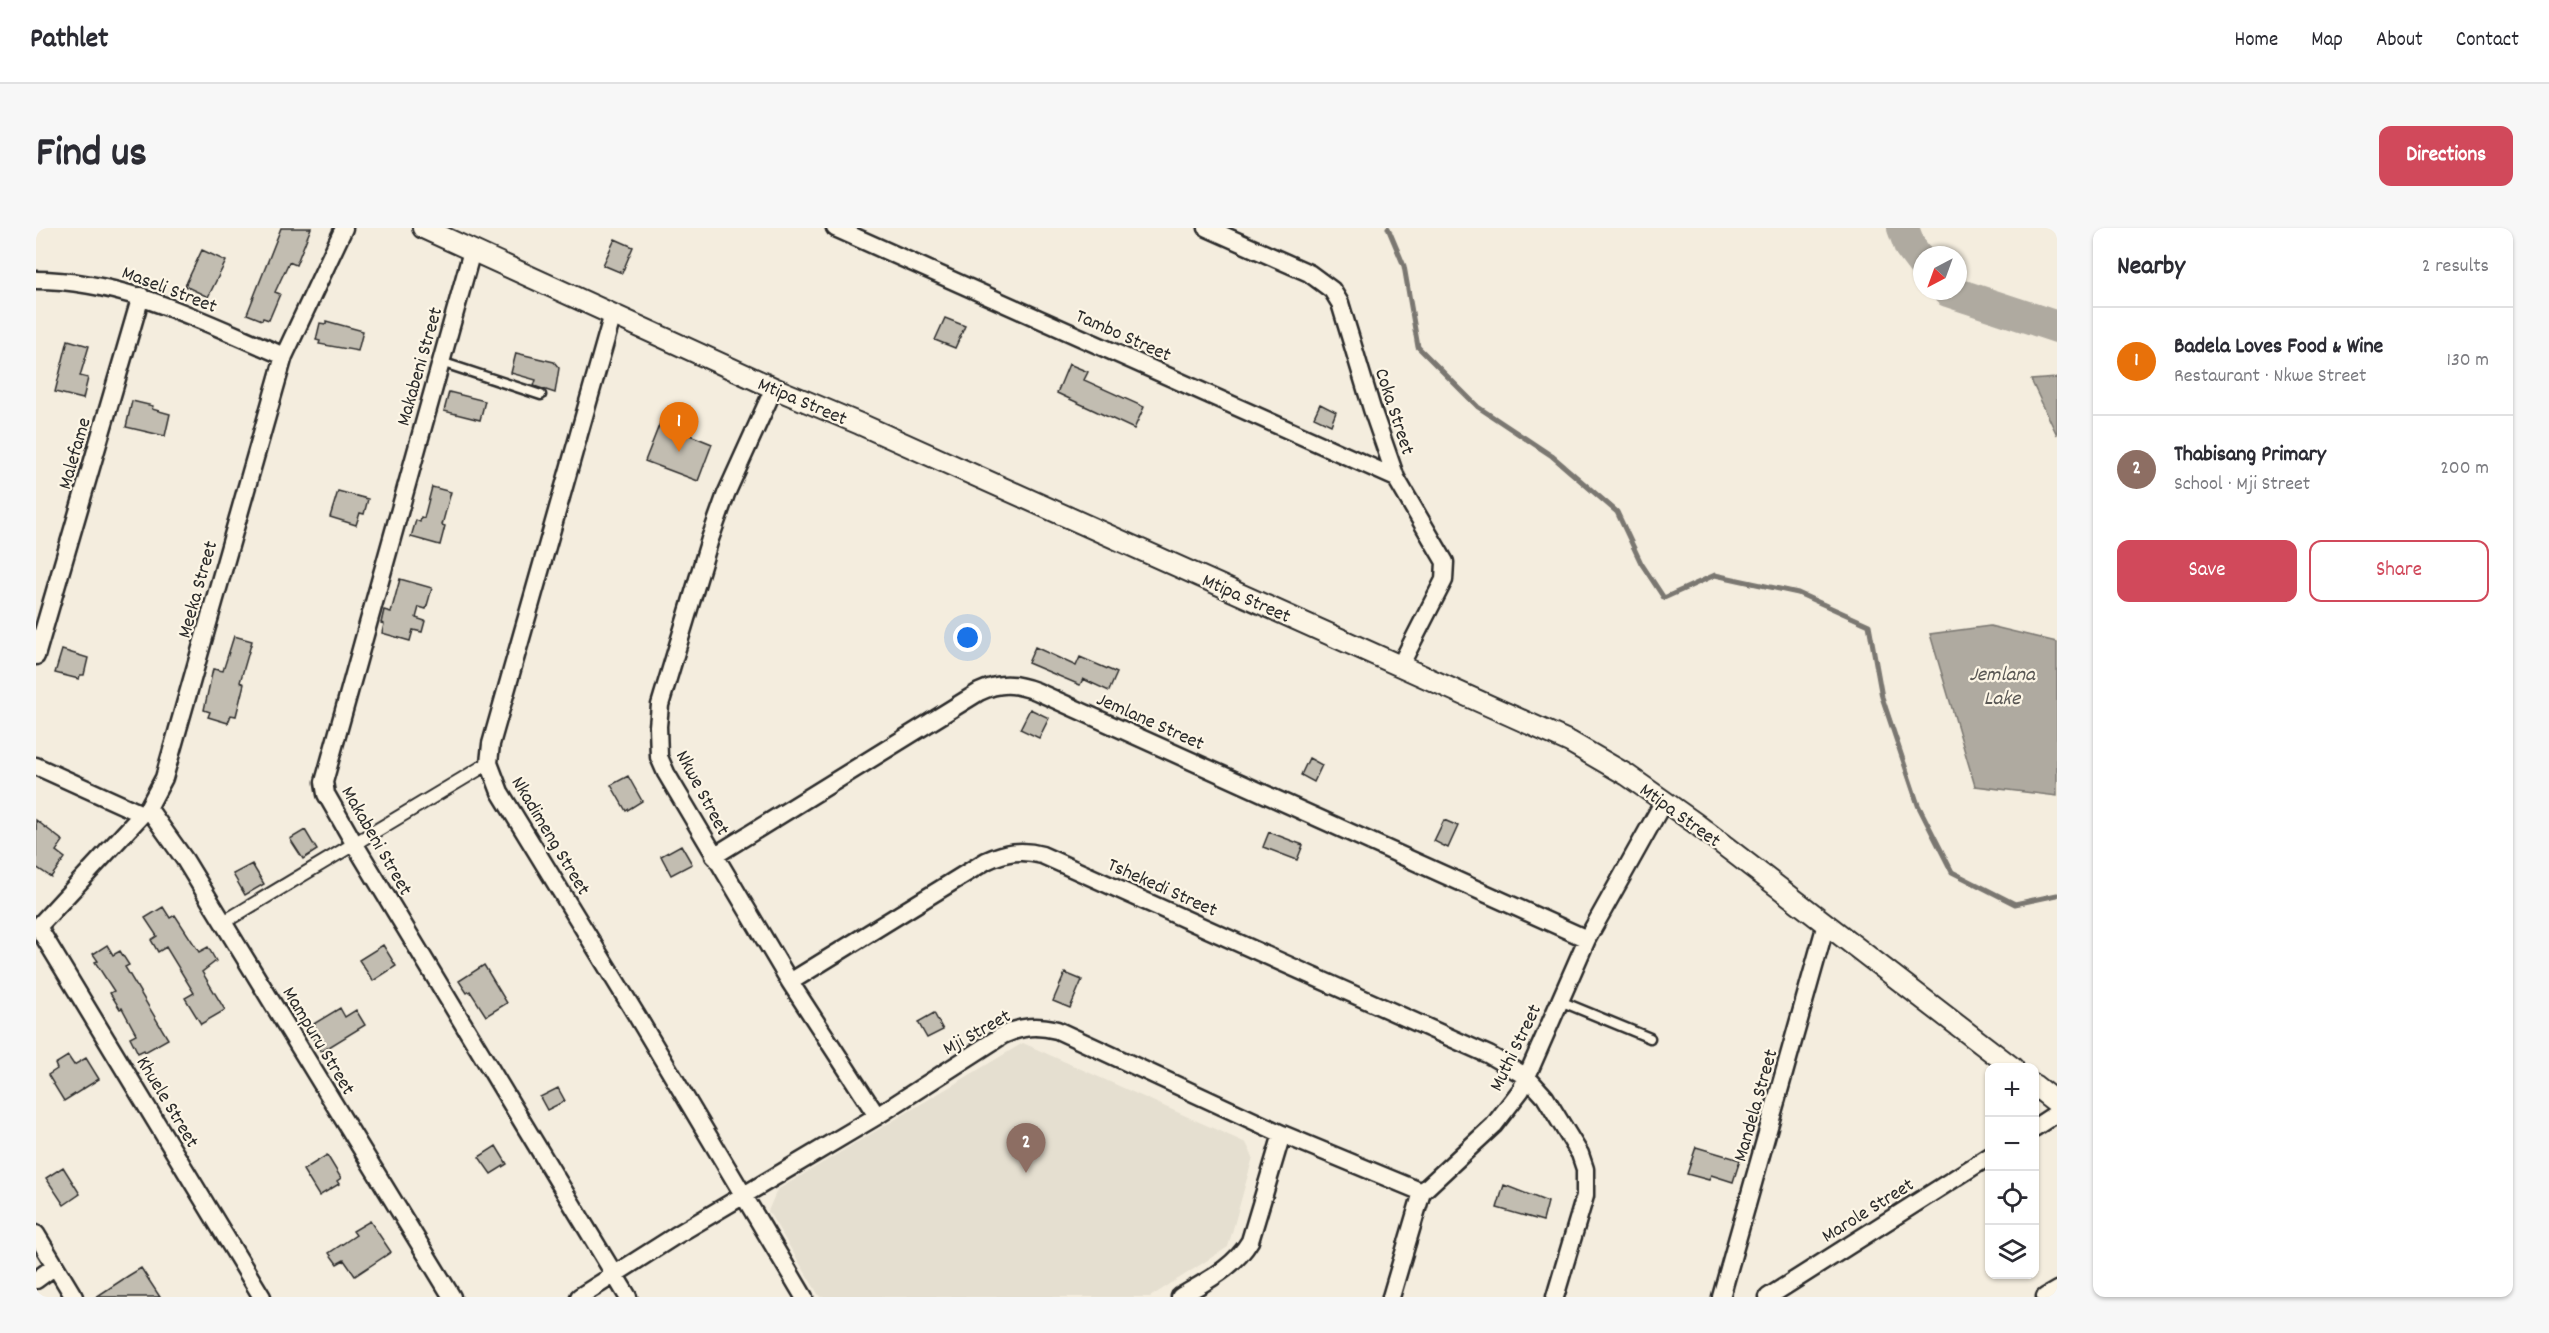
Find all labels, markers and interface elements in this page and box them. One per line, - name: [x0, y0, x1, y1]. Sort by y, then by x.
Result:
- text: Pathlet: [30, 21, 108, 61]
- text: Home: [2234, 26, 2278, 56]
- text: Map: [2311, 26, 2343, 56]
- text: About: [2376, 26, 2423, 56]
- text: Contact: [2456, 26, 2519, 56]
- text: Find us: [36, 126, 147, 186]
- button: Directions: [2379, 126, 2513, 186]
- north arrow: [1913, 246, 1967, 300]
- text: Nearby: [2117, 249, 2185, 286]
- text: 2 results: [2422, 253, 2489, 281]
- street label: Maseli Street: [117, 260, 221, 322]
- street label: Tambo Street: [1071, 303, 1175, 370]
- street label: Makabeni Street: [391, 304, 451, 429]
- text: Badela Loves Food & Wine: [2174, 332, 2383, 363]
- text: 1: [2134, 347, 2139, 375]
- text: 130 m: [2447, 347, 2489, 375]
- text: Restaurant · Nkwe Street: [2174, 363, 2366, 391]
- street label: Coka Street: [1366, 365, 1420, 459]
- street label: Mtipa Street: [753, 371, 851, 434]
- pin: 1: [660, 402, 698, 452]
- street label: Malefame: [52, 414, 100, 493]
- text: Thabisang Primary: [2174, 440, 2326, 471]
- text: 2: [2132, 455, 2141, 483]
- text: 200 m: [2440, 455, 2489, 483]
- text: School · Mji Street: [2174, 471, 2310, 499]
- street label: Meeka Street: [172, 538, 226, 642]
- button: Save: [2117, 540, 2297, 602]
- button: Share: [2309, 540, 2489, 602]
- street label: Mtipa Street: [1197, 568, 1295, 632]
- your location: [953, 623, 982, 652]
- water label: Jemlana Lake: [1969, 661, 2036, 715]
- street label: Jemlane Street: [1091, 687, 1208, 759]
- street label: Nkwe Street: [667, 746, 736, 841]
- street label: Nkadimeng Street: [503, 772, 596, 901]
- street label: Mtipa Street: [1633, 777, 1726, 856]
- street label: Makabeni Street: [333, 782, 418, 901]
- street label: Tshekedi Street: [1102, 852, 1221, 925]
- street label: Mampuru Street: [274, 982, 361, 1101]
- street label: Muthi Street: [1484, 1000, 1550, 1097]
- street label: Mji Street: [938, 1003, 1017, 1064]
- street label: Mandela Street: [1727, 1046, 1786, 1165]
- street label: Khuele Street: [128, 1051, 205, 1154]
- map controls: [1985, 1063, 2039, 1279]
- button: +: [1985, 1063, 2039, 1117]
- button: −: [1985, 1117, 2039, 1171]
- pin: 2: [1006, 1124, 1046, 1173]
- button: locate: [1985, 1171, 2039, 1225]
- street label: Marole Street: [1817, 1172, 1920, 1251]
- button: layers: [1985, 1225, 2039, 1279]

